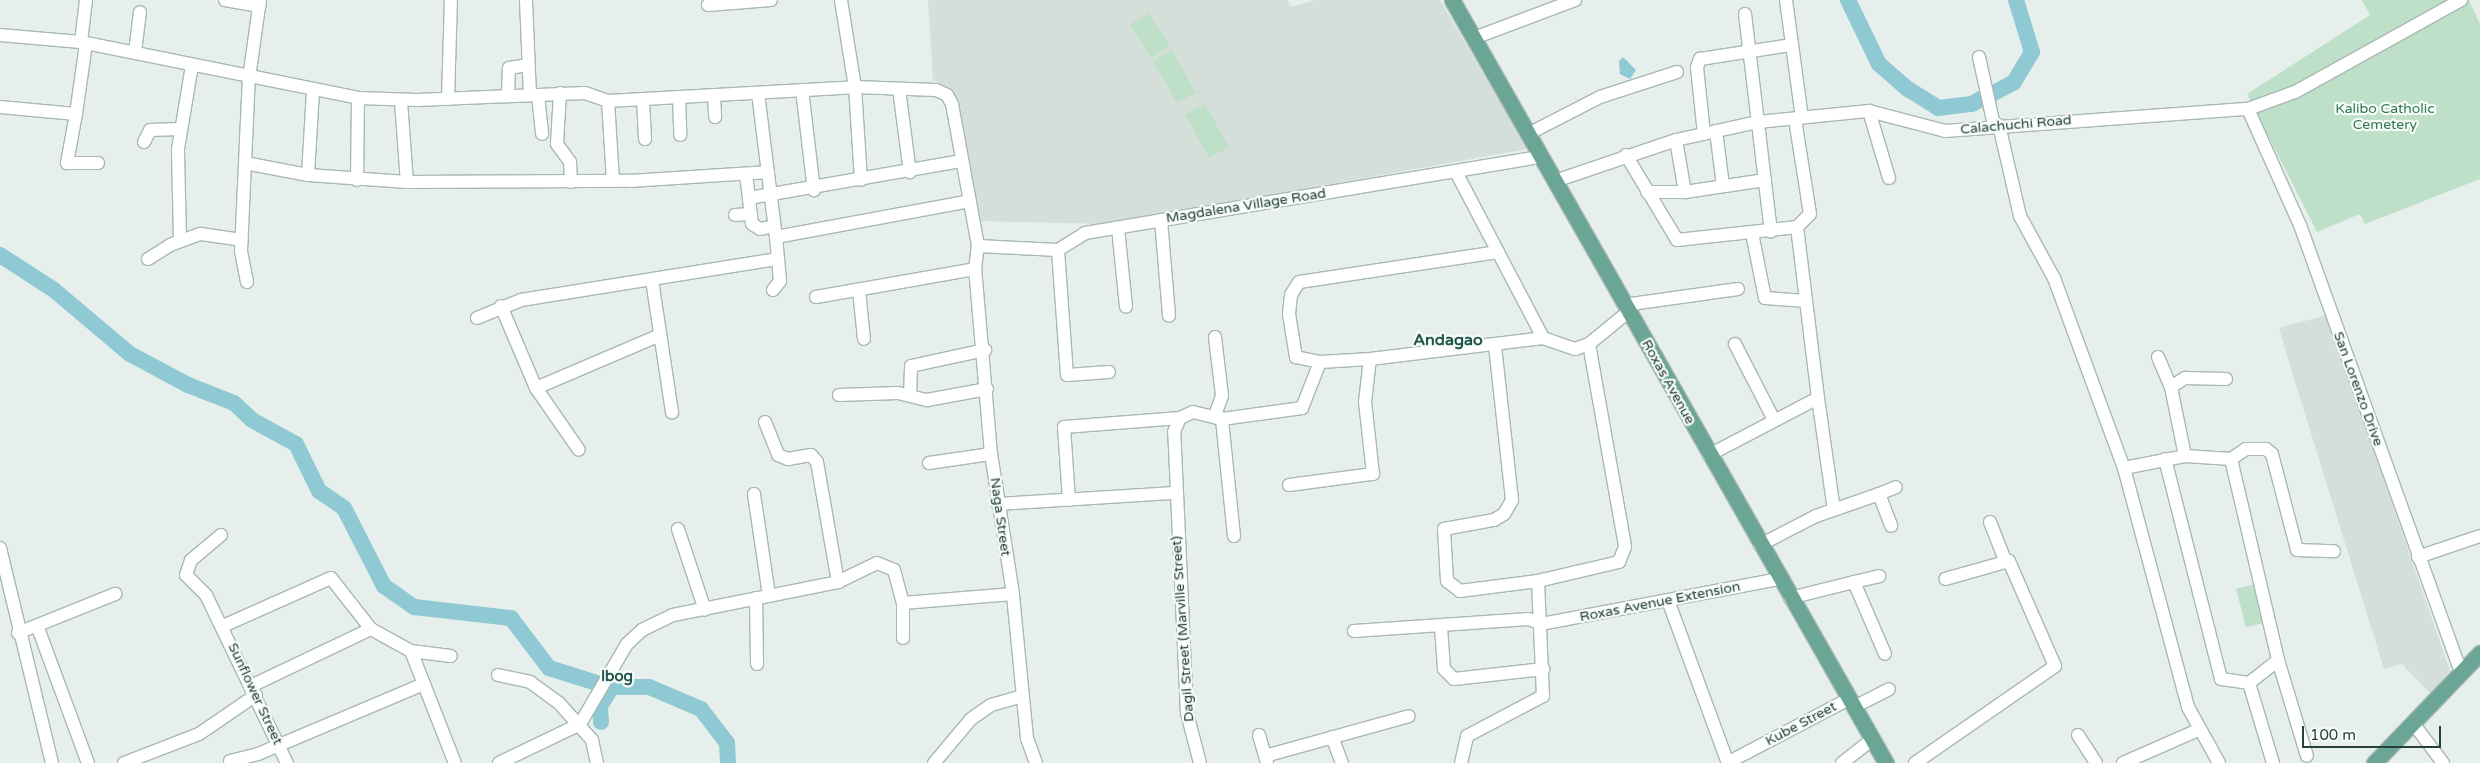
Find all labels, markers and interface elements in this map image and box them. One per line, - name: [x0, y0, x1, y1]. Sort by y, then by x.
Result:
- park label: Kalibo Catholic Cemetery: [2335, 101, 2435, 134]
- street label: Calachuchi Road: [1960, 112, 2072, 138]
- street label: Magdalena Village Road: [1165, 185, 1327, 227]
- district label: Andagao: [1413, 330, 1483, 350]
- street label: San Lorenzo Drive: [2330, 330, 2386, 448]
- street label: Roxas Avenue: [1638, 337, 1698, 427]
- street label: Naga Street: [986, 476, 1014, 558]
- street label: Dagil Street (Marville Street): [1168, 535, 1198, 723]
- street label: Roxas Avenue Extension: [1578, 578, 1742, 626]
- street label: Sunflower Street: [224, 640, 286, 748]
- district label: Ibog: [601, 668, 633, 686]
- street label: Kube Street: [1762, 698, 1840, 750]
- scale bar: [2305, 716, 2444, 748]
- text: 100 m: [2310, 726, 2356, 744]

